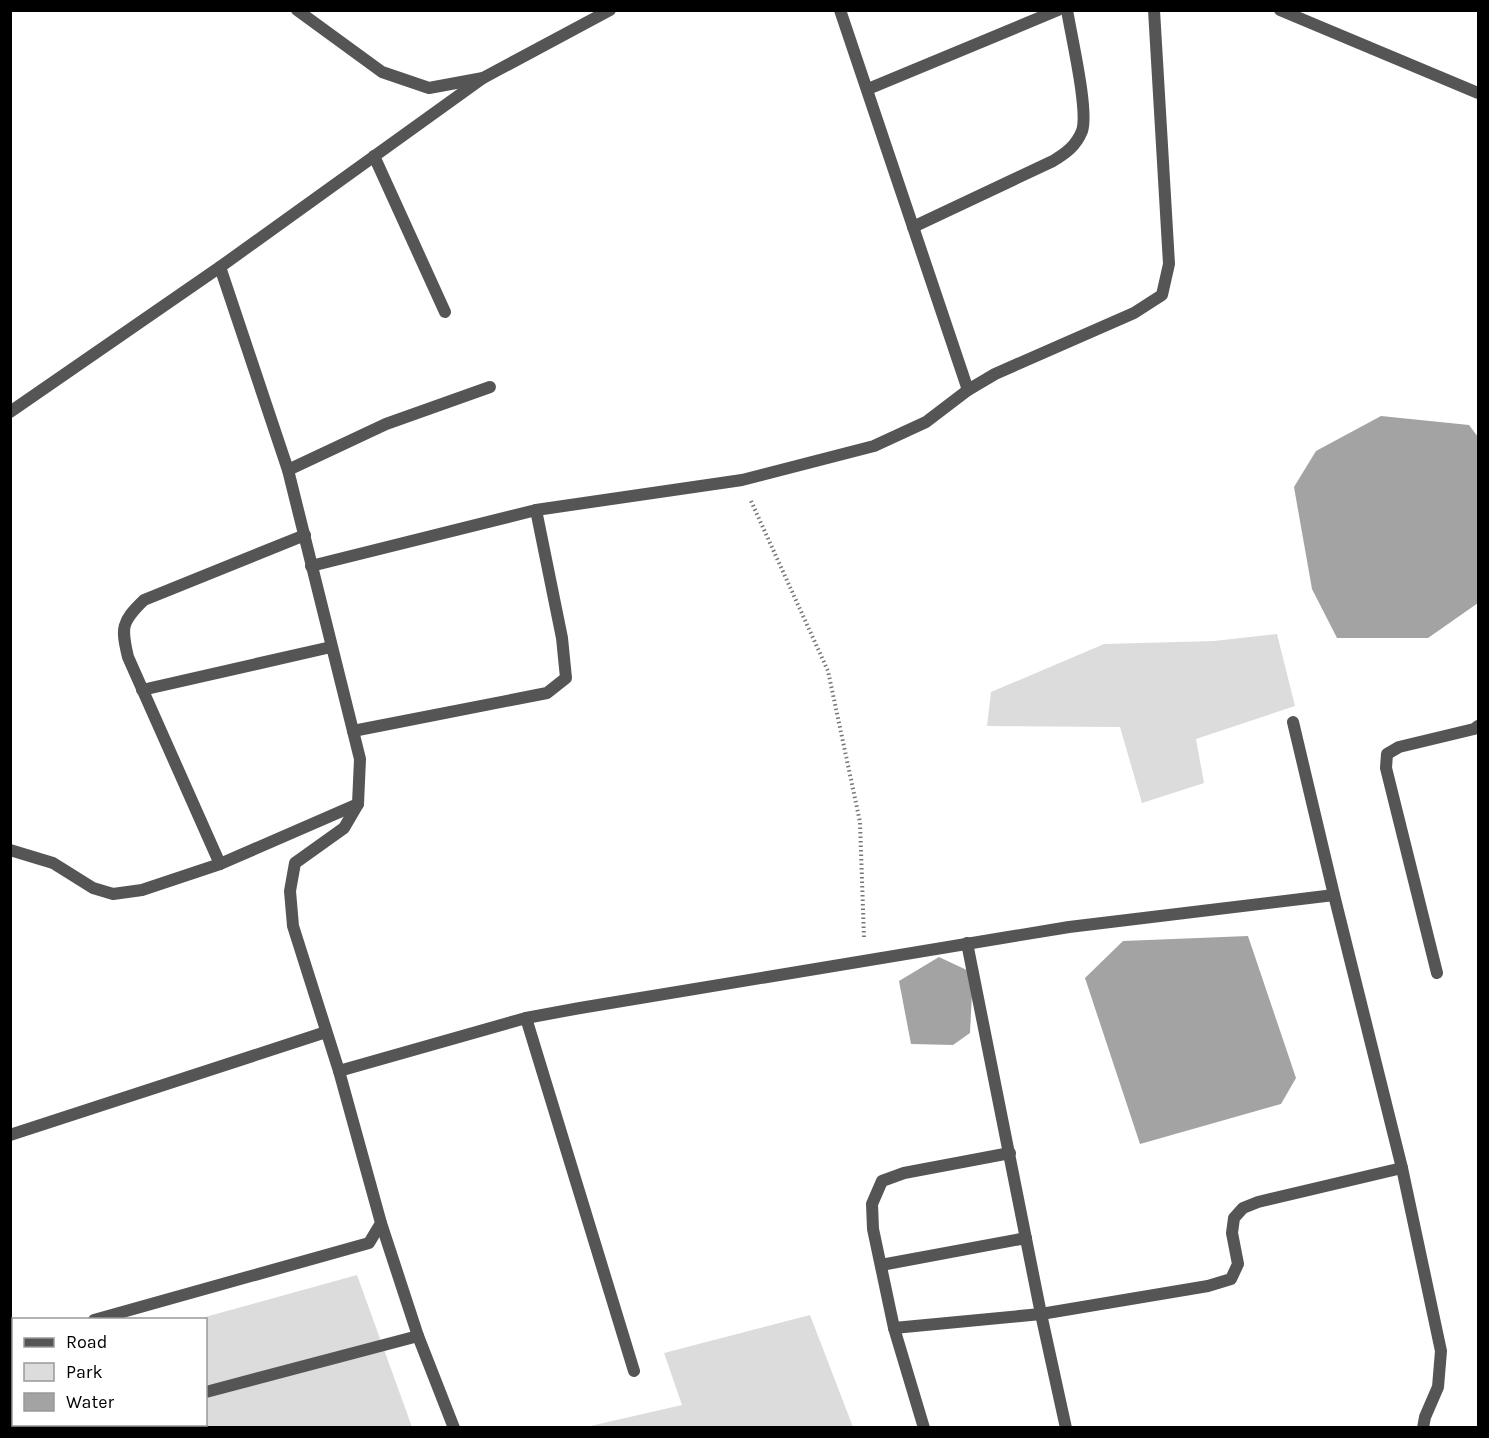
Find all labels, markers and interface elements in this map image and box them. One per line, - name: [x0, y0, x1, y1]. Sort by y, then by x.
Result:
- legend: [12, 1318, 207, 1426]
- text: Road: [66, 1331, 107, 1353]
- text: Park: [66, 1361, 103, 1383]
- text: Water: [66, 1391, 114, 1413]

